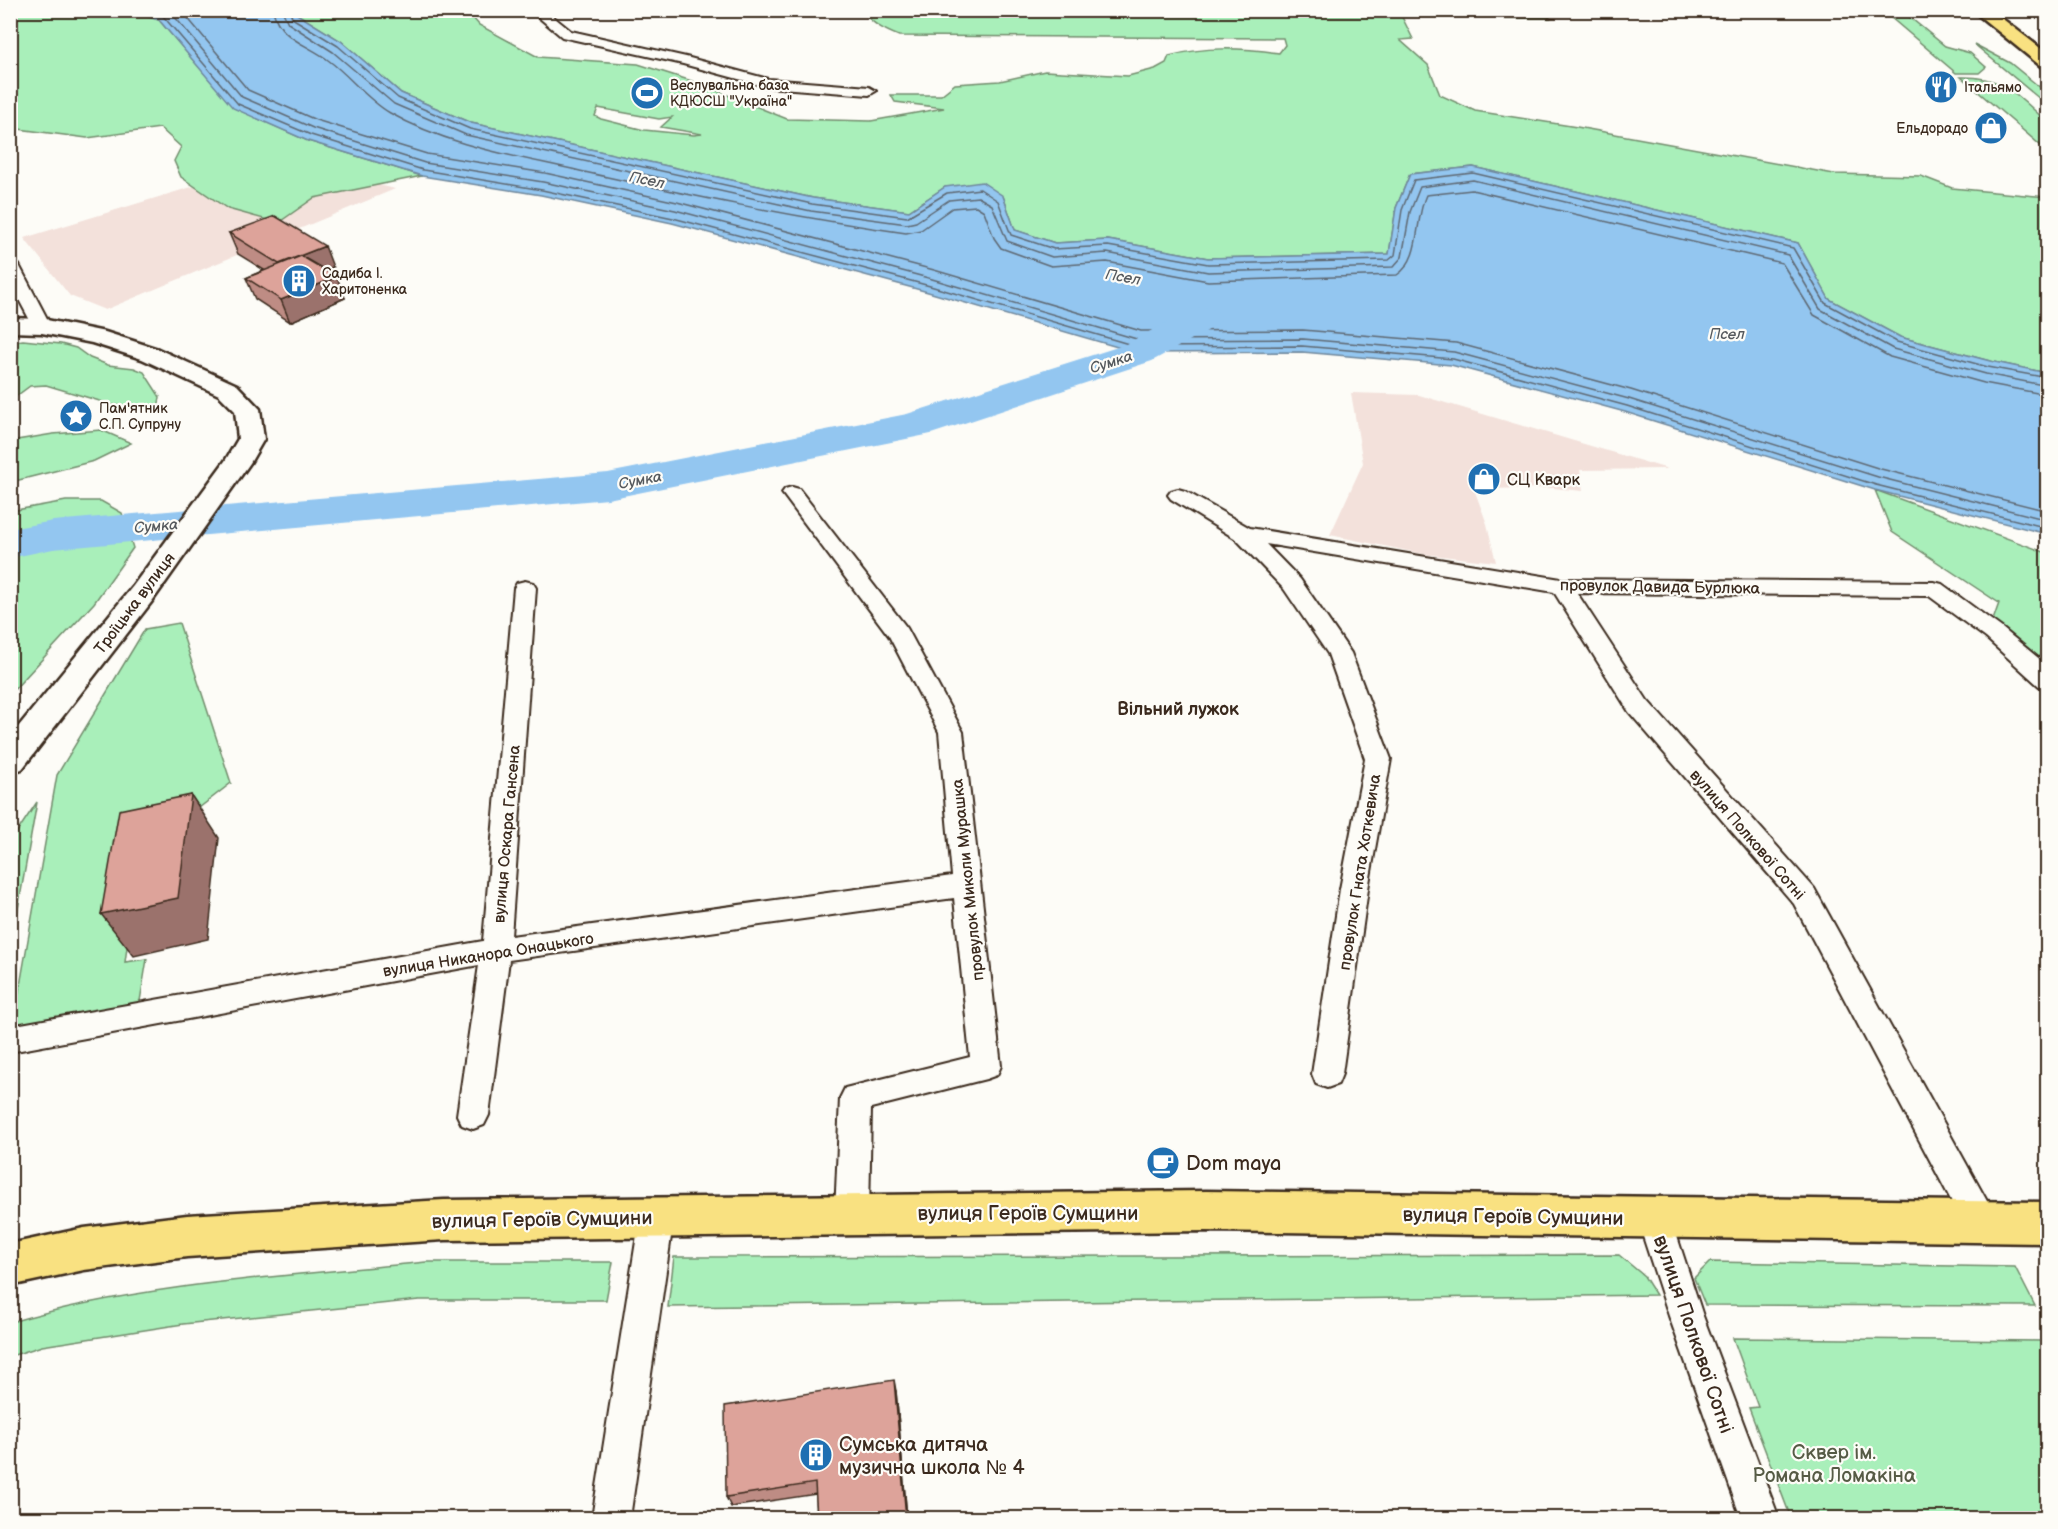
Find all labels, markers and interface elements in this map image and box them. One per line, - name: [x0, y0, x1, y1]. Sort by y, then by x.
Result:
- restaurant icon: Італьямо: [1923, 69, 1959, 105]
- sports icon: Веслувальна база КДЮСШ "Україна": [629, 75, 665, 111]
- place label: Веслувальна база КДЮСШ "Україна": [670, 77, 792, 110]
- place label: Італьямо: [1964, 79, 2022, 96]
- shop icon: Ельдорадо: [1973, 110, 2009, 146]
- place label: Ельдорадо: [1896, 120, 1968, 137]
- water label: Псел: [628, 168, 667, 194]
- building icon: Садиба І. Харитоненка: [281, 263, 317, 299]
- place label: Садиба І. Харитоненка: [322, 265, 408, 298]
- water label: Псел: [1104, 265, 1142, 290]
- water label: Псел: [1709, 325, 1745, 344]
- water label: Сумка: [1087, 347, 1135, 378]
- place icon: Пам'ятник С.П. Супруну: [58, 398, 94, 434]
- place label: Пам'ятник С.П. Супруну: [99, 400, 182, 433]
- shop icon: СЦ Кварк: [1466, 461, 1502, 497]
- water label: Сумка: [617, 467, 664, 494]
- place label: СЦ Кварк: [1507, 471, 1581, 490]
- water label: Сумка: [133, 515, 179, 538]
- street label: Троїцька вулиця: [91, 549, 180, 658]
- street label: провулок Давида Бурлюка: [1560, 576, 1761, 599]
- district label: Вільний лужок: [1117, 699, 1239, 720]
- street label: вулиця Оскара Гансена: [490, 744, 525, 924]
- street label: вулиця Полкової Сотні: [1685, 766, 1809, 904]
- street label: провулок Гната Хоткевича: [1336, 772, 1385, 972]
- street label: провулок Миколи Мурашка: [948, 777, 989, 982]
- street label: вулиця Никанора Онацького: [381, 929, 595, 982]
- cafe icon: Dom maya: [1145, 1145, 1181, 1181]
- place label: Dom maya: [1186, 1152, 1281, 1176]
- street label: вулиця Героїв Сумщини: [918, 1202, 1138, 1226]
- street label: вулиця Героїв Сумщини: [1402, 1203, 1624, 1231]
- street label: вулиця Героїв Сумщини: [431, 1206, 653, 1234]
- street label: вулиця Полкової Сотні: [1648, 1232, 1738, 1437]
- place label: Сумська дитяча музична школа № 4: [839, 1433, 1025, 1480]
- building icon: Сумська дитяча музична школа № 4: [798, 1437, 834, 1473]
- park label: Сквер ім. Романа Ломакіна: [1752, 1441, 1916, 1488]

